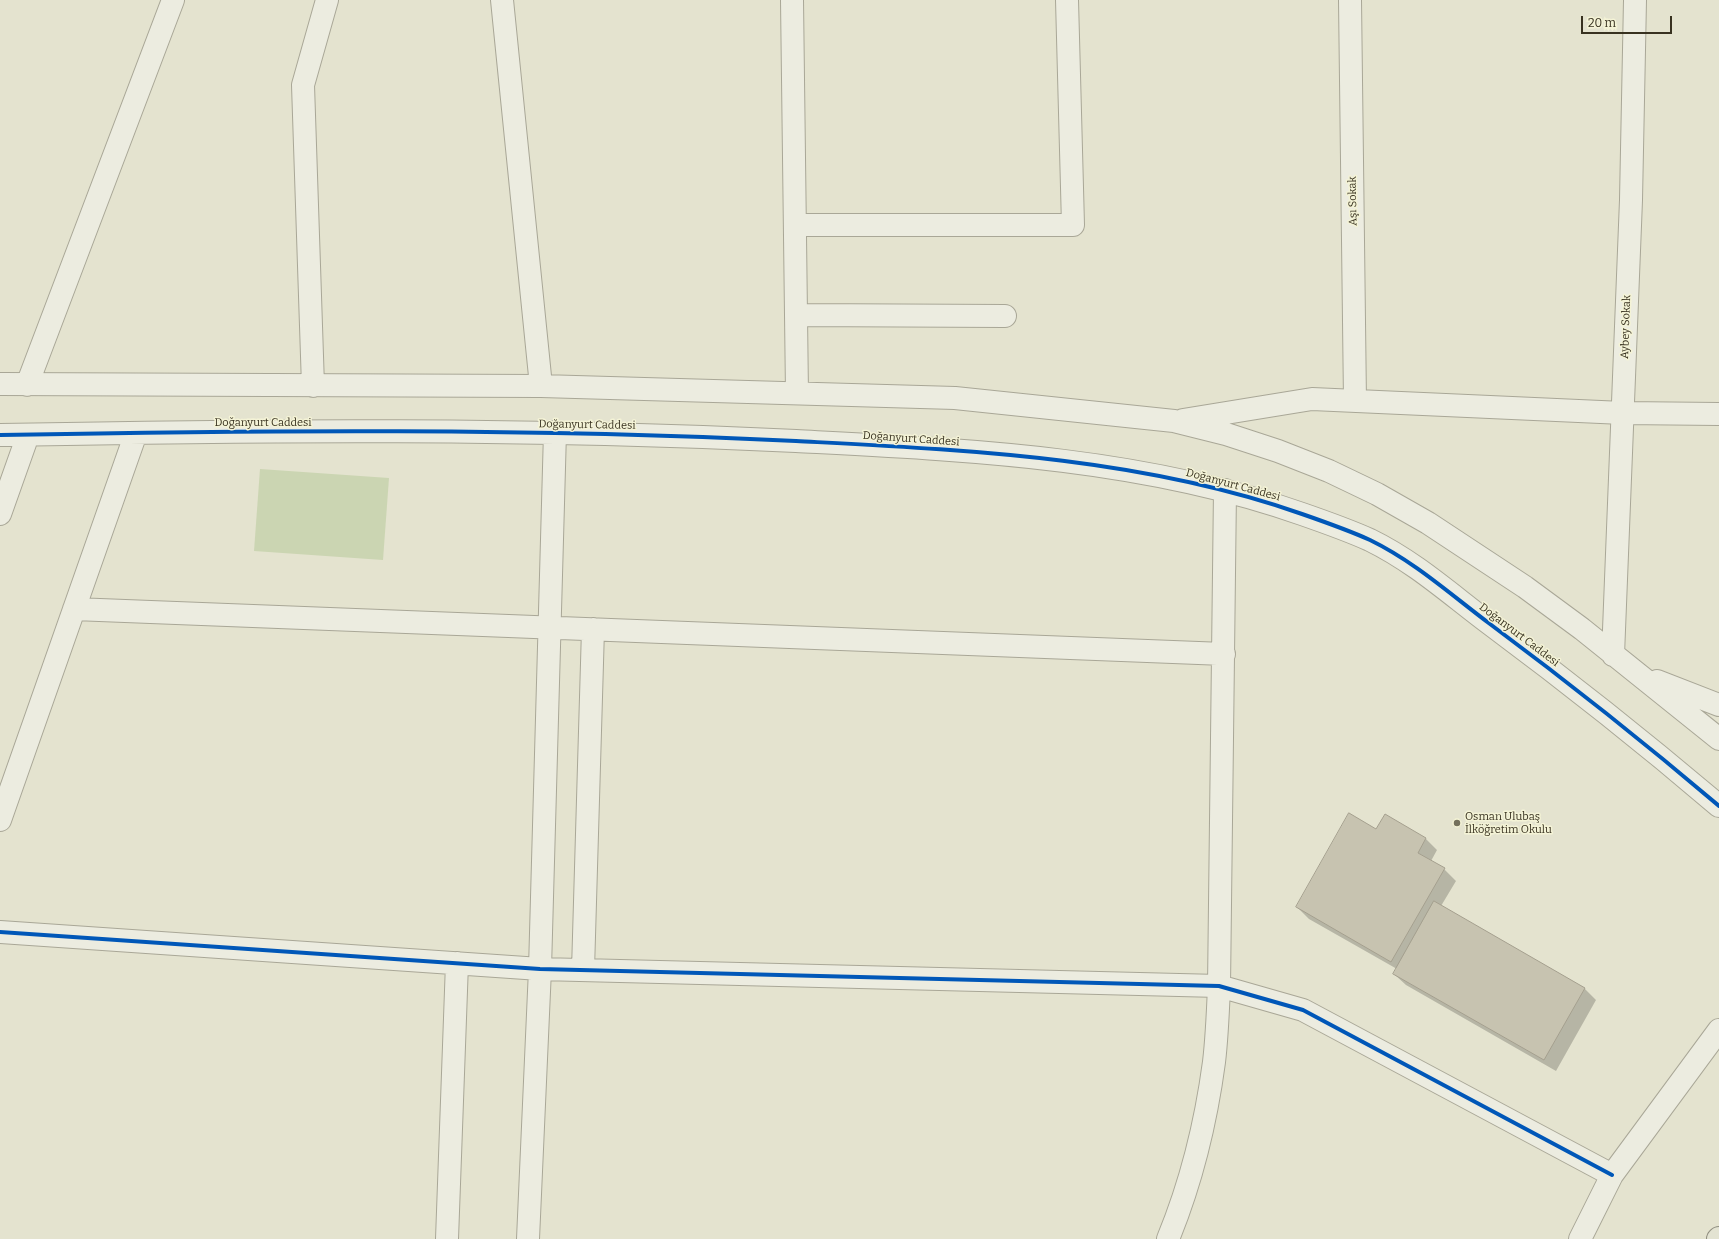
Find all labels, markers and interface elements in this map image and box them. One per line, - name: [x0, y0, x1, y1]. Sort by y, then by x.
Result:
- scale bar: [1583, 8, 1674, 34]
- text: 20 m: [1588, 16, 1616, 30]
- street label: Aşı Sokak: [1346, 176, 1360, 226]
- street label: Aybey Sokak: [1618, 295, 1634, 359]
- street label: Doğanyurt Caddesi: [214, 416, 312, 430]
- street label: Doğanyurt Caddesi: [538, 418, 636, 432]
- street label: Doğanyurt Caddesi: [862, 429, 960, 449]
- street label: Doğanyurt Caddesi: [1184, 466, 1282, 504]
- street label: Doğanyurt Caddesi: [1476, 601, 1562, 669]
- place label: Osman Ulubaş İlköğretim Okulu: [1465, 810, 1552, 836]
- marker: Osman Ulubaş İlköğretim Okulu: [1452, 818, 1462, 828]

